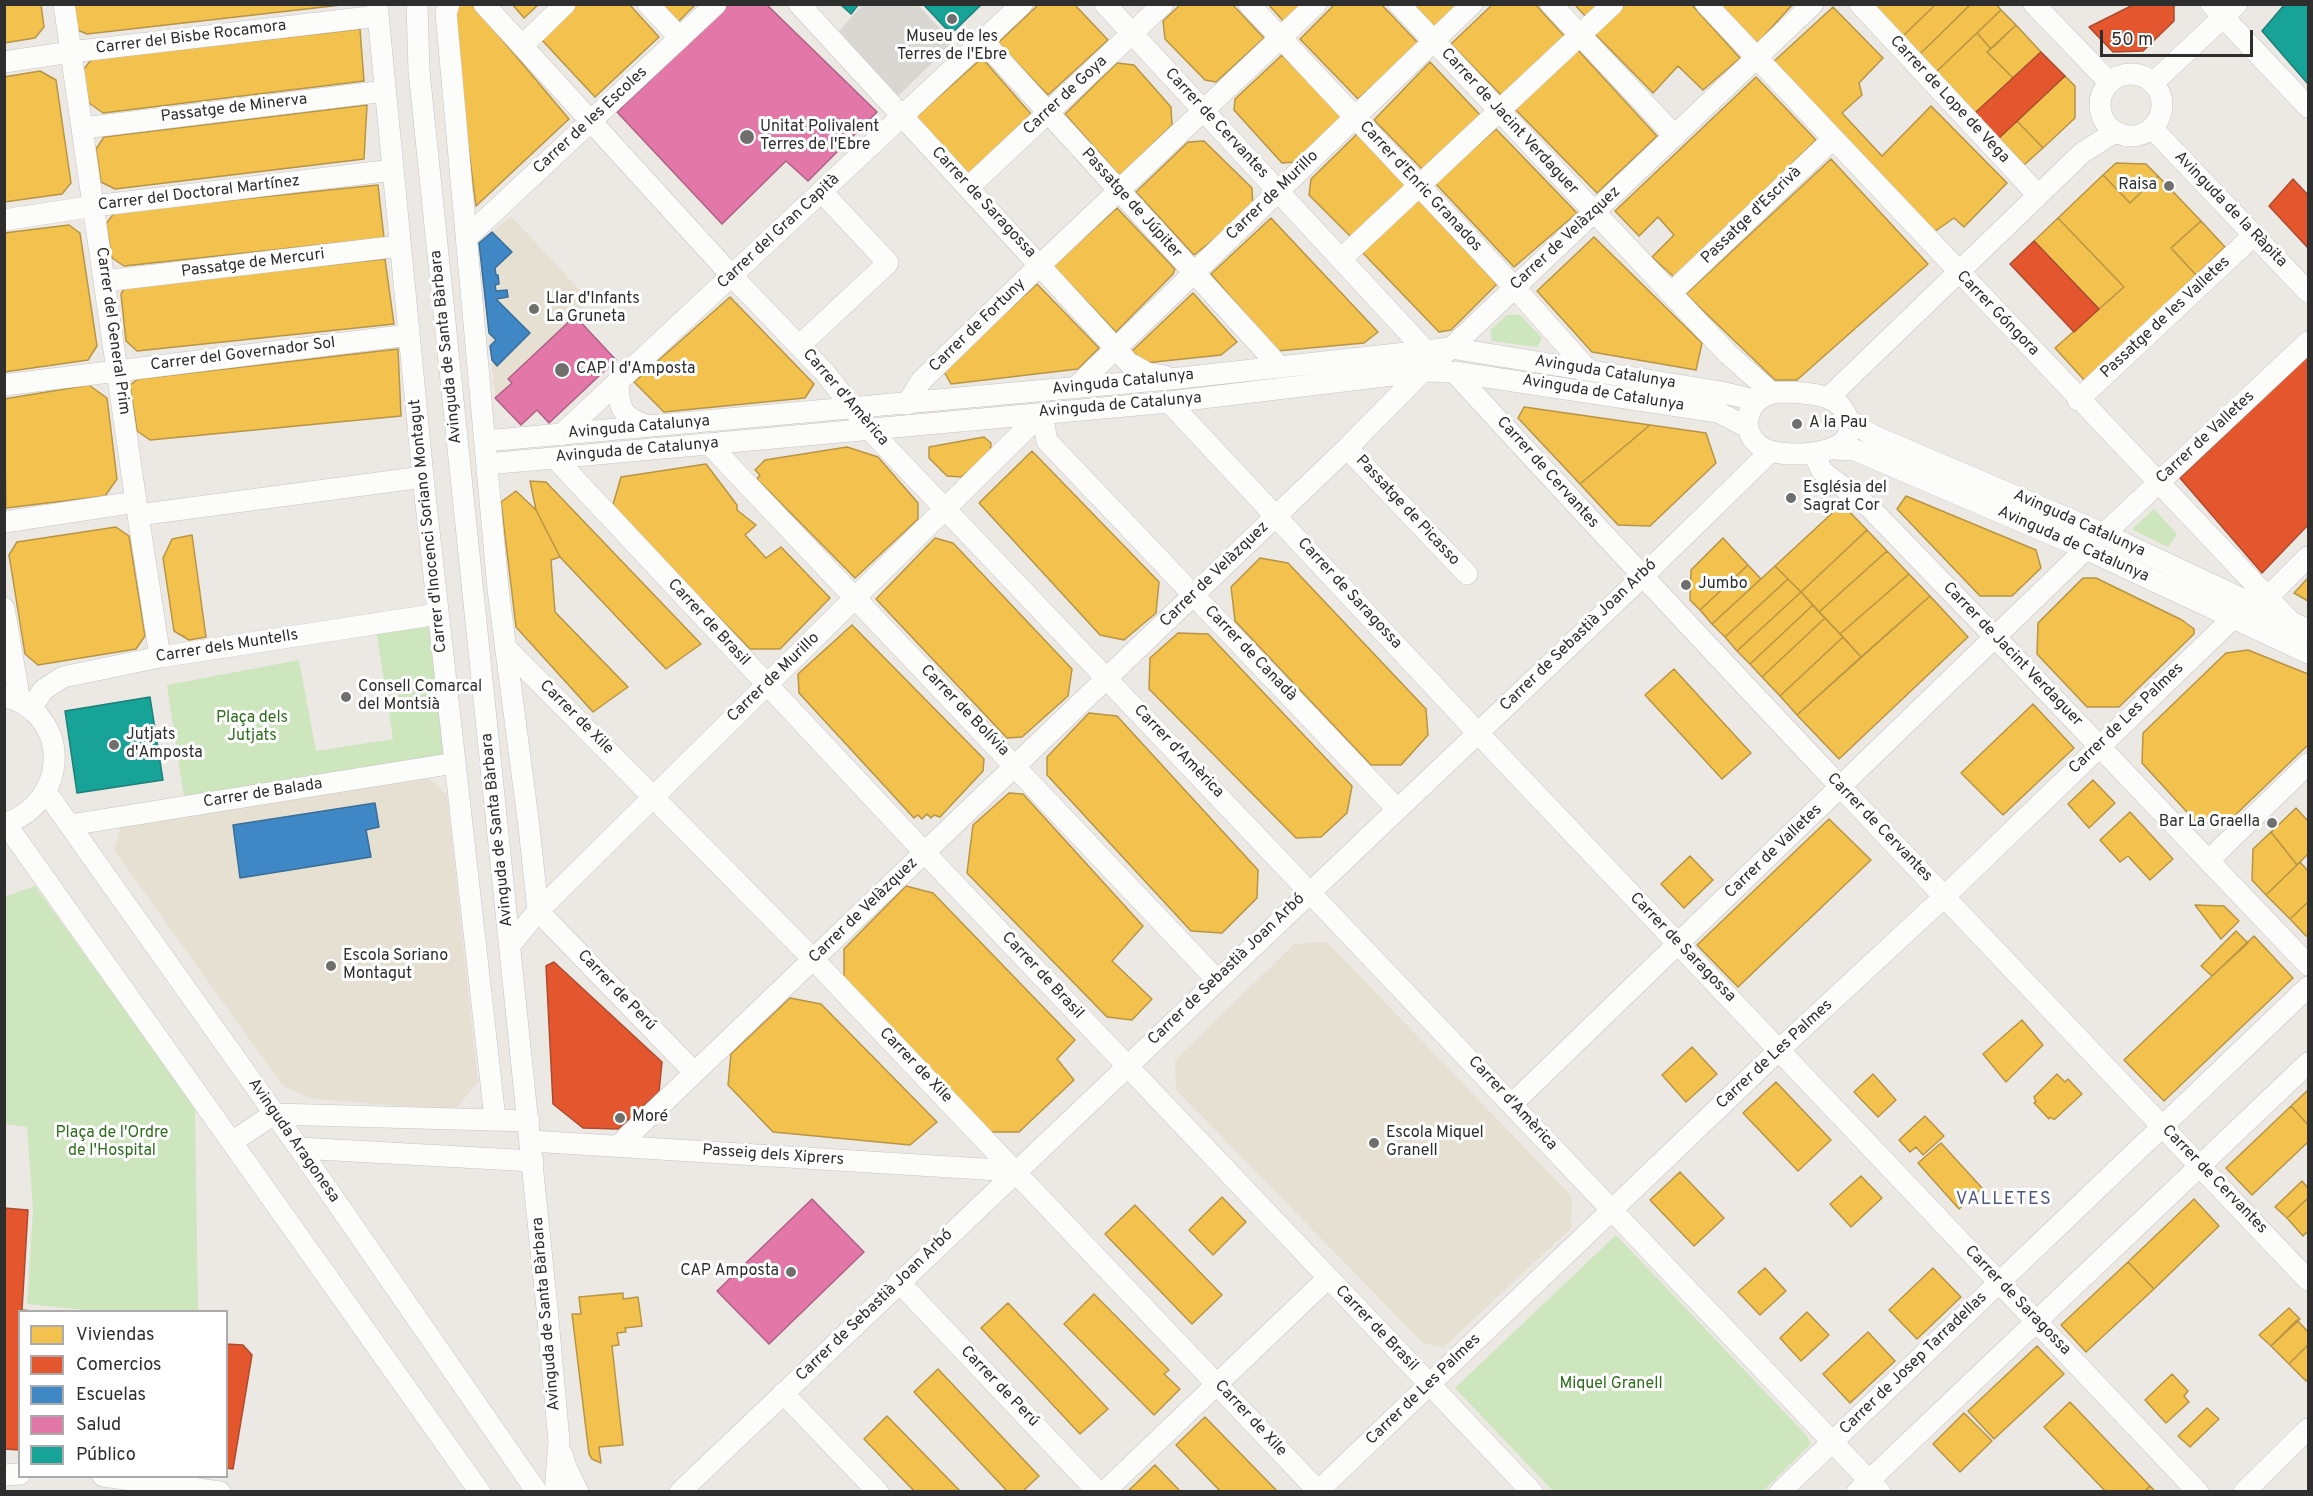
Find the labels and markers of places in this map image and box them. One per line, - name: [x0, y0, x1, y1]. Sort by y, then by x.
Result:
- marker: Museu de les Terres de l'Ebre: [945, 12, 959, 26]
- place label: Museu de les Terres de l'Ebre: [897, 28, 1007, 66]
- place label: Unitat Polivalent Terres de l'Ebre: [760, 118, 879, 156]
- marker: Unitat Polivalent Terres de l'Ebre: [738, 128, 756, 146]
- place label: Raisa: [2118, 176, 2157, 196]
- marker: Raisa: [2162, 179, 2176, 193]
- place label: Llar d'Infants La Gruneta: [546, 290, 640, 328]
- marker: Llar d'Infants La Gruneta: [527, 302, 541, 316]
- place label: CAP I d'Amposta: [576, 360, 695, 380]
- marker: CAP I d'Amposta: [553, 361, 571, 379]
- place label: A la Pau: [1809, 414, 1867, 434]
- marker: A la Pau: [1790, 417, 1804, 431]
- place label: Església del Sagrat Cor: [1803, 479, 1887, 517]
- marker: Església del Sagrat Cor: [1784, 491, 1798, 505]
- place label: Jumbo: [1698, 575, 1748, 595]
- marker: Jumbo: [1679, 578, 1693, 592]
- place label: Consell Comarcal del Montsià: [358, 678, 482, 716]
- marker: Consell Comarcal del Montsià: [339, 690, 353, 704]
- place label: Jutjats d'Amposta: [126, 726, 203, 764]
- marker: Jutjats d'Amposta: [107, 738, 121, 752]
- place label: Bar La Graella: [2159, 813, 2260, 833]
- marker: Bar La Graella: [2265, 816, 2279, 830]
- place label: Escola Soriano Montagut: [343, 947, 448, 985]
- marker: Escola Soriano Montagut: [324, 959, 338, 973]
- place label: Moré: [632, 1108, 668, 1128]
- marker: Moré: [613, 1111, 627, 1125]
- place label: Escola Miquel Granell: [1386, 1124, 1484, 1162]
- marker: Escola Miquel Granell: [1367, 1136, 1381, 1150]
- place label: CAP Amposta: [680, 1262, 779, 1282]
- marker: CAP Amposta: [784, 1265, 798, 1279]

